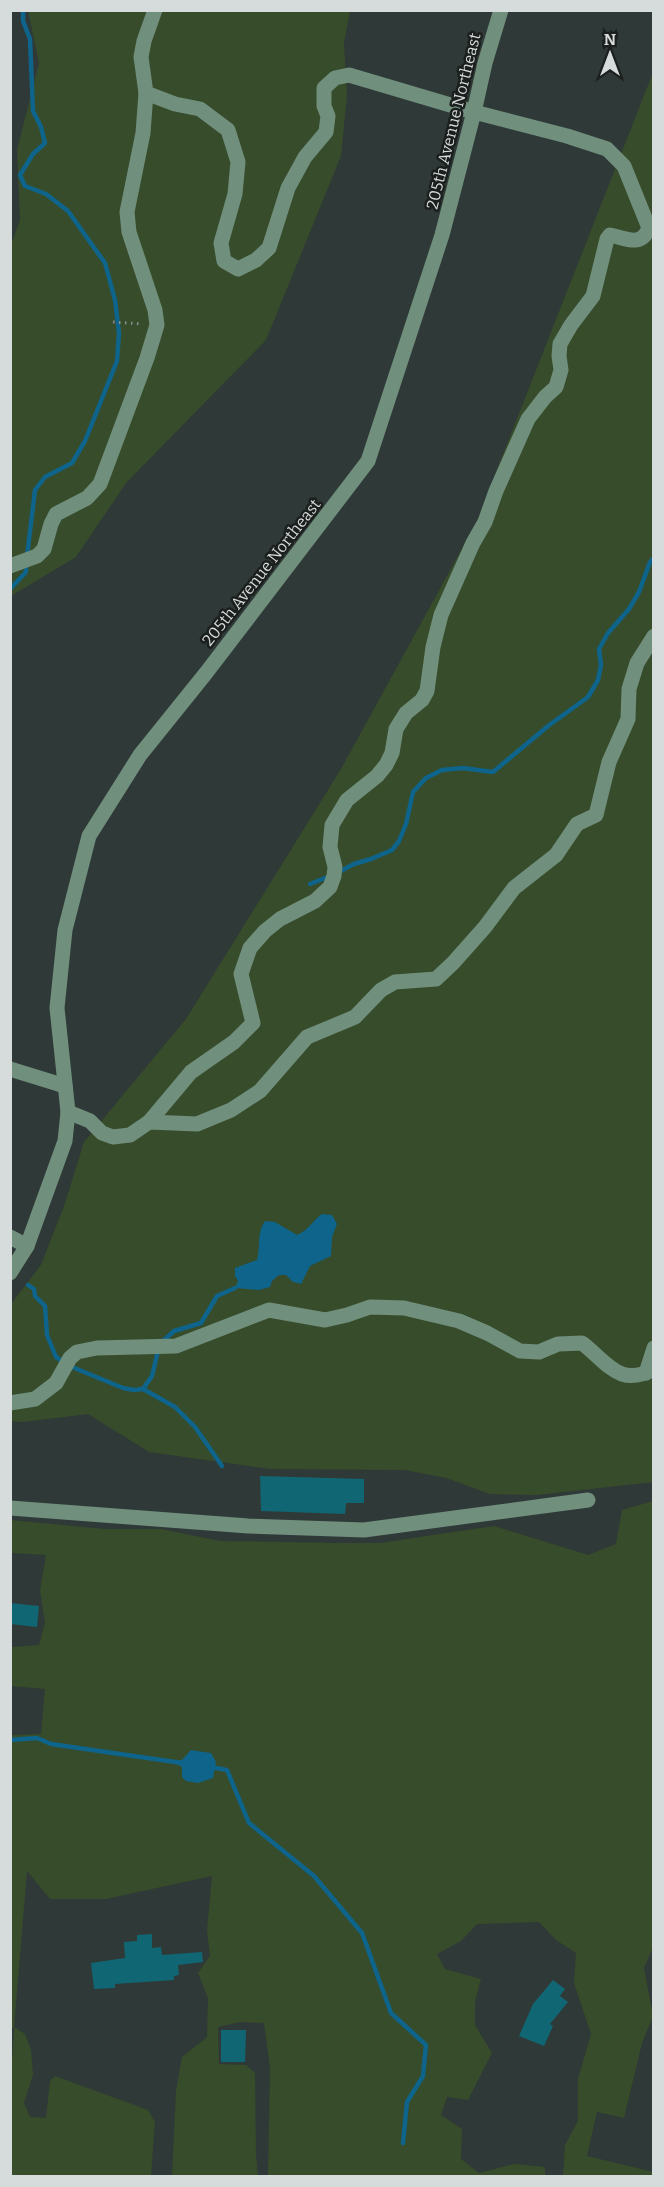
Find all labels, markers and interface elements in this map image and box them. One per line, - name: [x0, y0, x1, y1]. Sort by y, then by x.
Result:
- north arrow: [580, 24, 640, 84]
- text: N: [604, 30, 616, 49]
- street label: 205th Avenue Northeast: [422, 31, 485, 211]
- street label: 205th Avenue Northeast: [198, 495, 325, 649]

